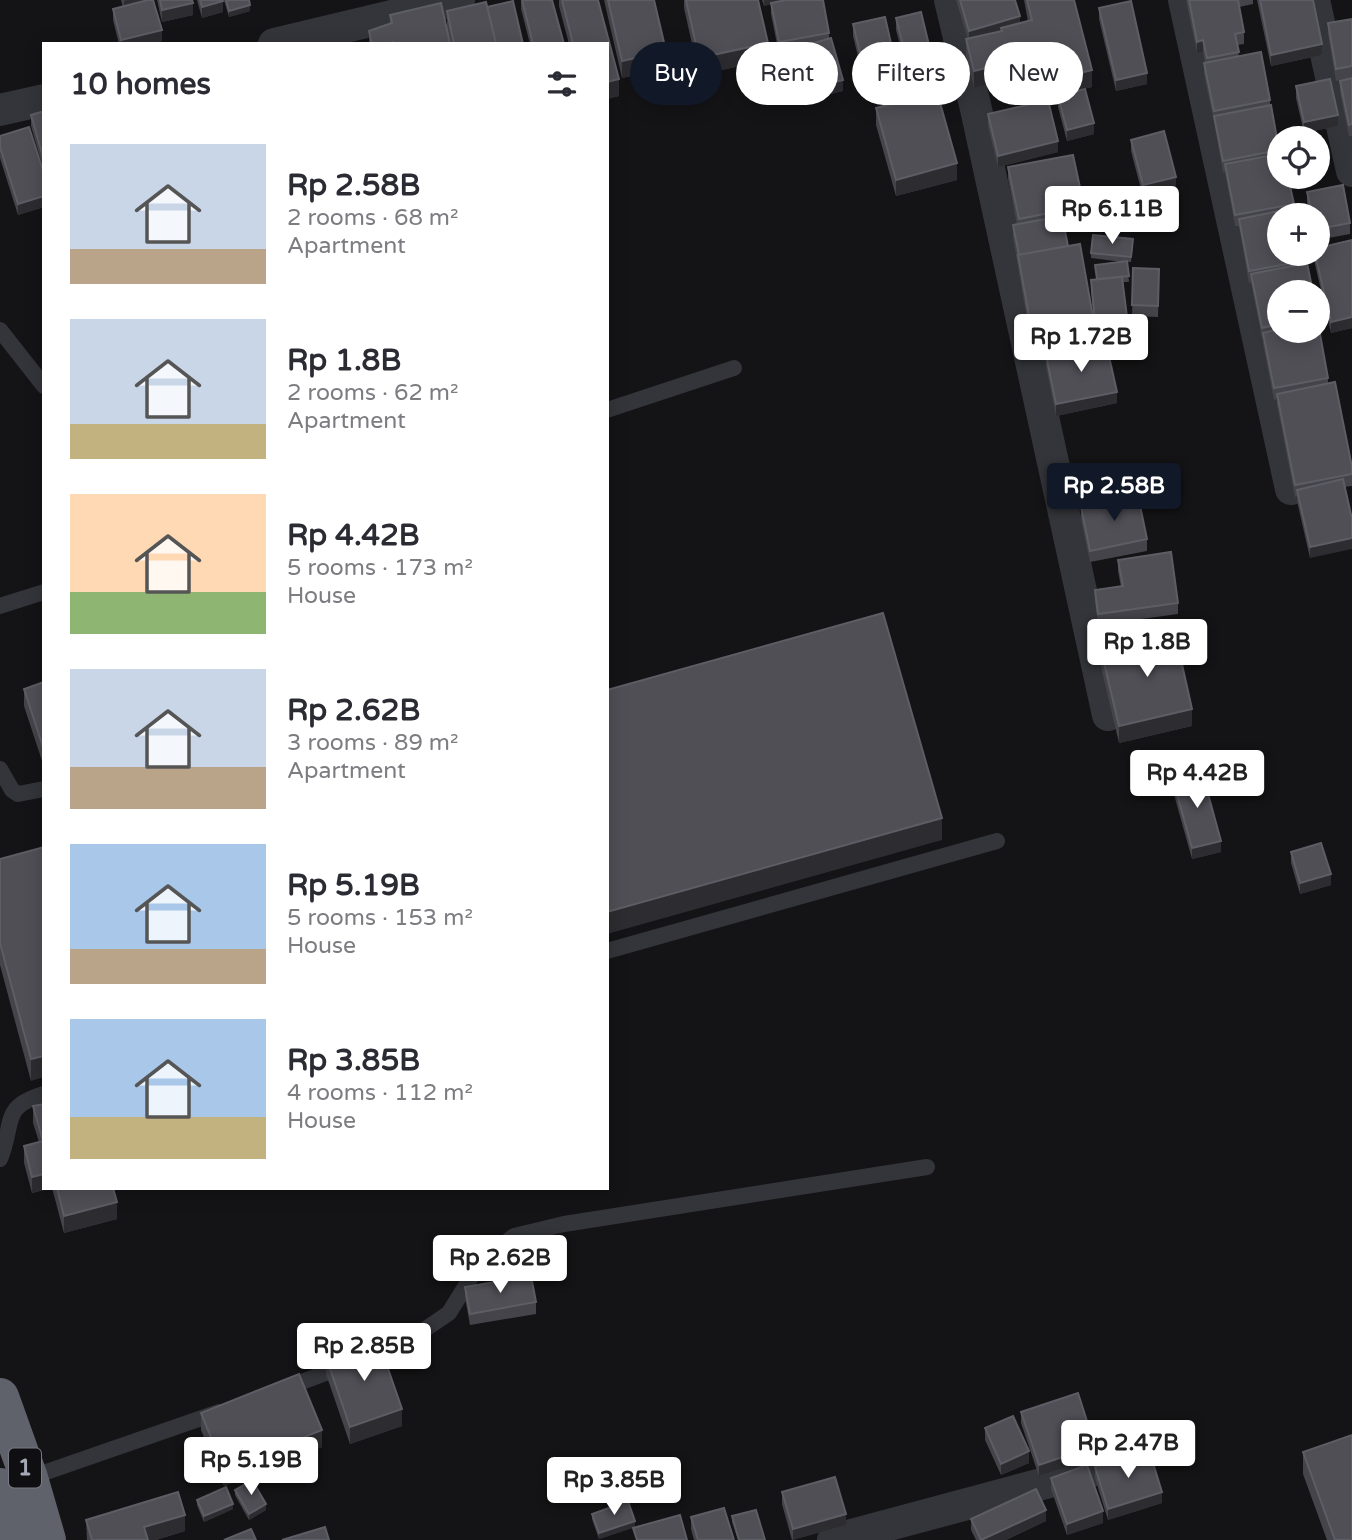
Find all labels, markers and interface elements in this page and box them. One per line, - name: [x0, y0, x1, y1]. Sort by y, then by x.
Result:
- chip: Buy: [630, 42, 722, 105]
- chip: Rent: [736, 42, 838, 105]
- chip: Filters: [852, 42, 970, 105]
- chip: New: [984, 42, 1083, 105]
- icon: filters: [543, 65, 581, 103]
- text: 10 homes: [70, 66, 211, 103]
- map controls: [1267, 126, 1330, 343]
- button: locate: [1267, 126, 1330, 189]
- text: Rp 2.58B: [287, 167, 420, 204]
- icon: home: [126, 172, 210, 256]
- pin: Rp 6.11B: [1040, 187, 1184, 246]
- text: Rp 6.11B: [1061, 195, 1163, 223]
- button: +: [1267, 203, 1330, 266]
- text: 2 rooms · 68 m²: [287, 204, 458, 232]
- text: Apartment: [287, 232, 406, 260]
- button: −: [1267, 280, 1330, 343]
- pin: Rp 1.72B: [1009, 314, 1153, 374]
- text: Rp 1.72B: [1030, 323, 1132, 351]
- text: Rp 1.8B: [287, 342, 401, 379]
- icon: home: [126, 347, 210, 431]
- text: 2 rooms · 62 m²: [287, 379, 458, 407]
- text: Apartment: [287, 407, 406, 435]
- pin: Rp 2.58B: [1042, 463, 1186, 523]
- text: Rp 2.58B: [1063, 472, 1165, 500]
- text: Rp 4.42B: [287, 517, 420, 554]
- icon: home: [126, 522, 210, 606]
- text: 5 rooms · 173 m²: [287, 554, 473, 582]
- text: House: [287, 582, 356, 610]
- pin: Rp 1.8B: [1082, 620, 1212, 679]
- text: Rp 1.8B: [1103, 628, 1191, 656]
- text: Rp 2.62B: [287, 692, 420, 729]
- icon: home: [126, 697, 210, 781]
- text: 3 rooms · 89 m²: [287, 729, 458, 757]
- pin: Rp 4.42B: [1125, 750, 1269, 810]
- text: Apartment: [287, 757, 406, 785]
- text: Rp 4.42B: [1146, 759, 1248, 787]
- text: Rp 5.19B: [287, 867, 420, 904]
- icon: home: [126, 872, 210, 956]
- text: 5 rooms · 153 m²: [287, 904, 473, 932]
- text: House: [287, 932, 356, 960]
- text: Rp 3.85B: [287, 1042, 420, 1079]
- icon: home: [126, 1047, 210, 1131]
- text: 4 rooms · 112 m²: [287, 1079, 473, 1107]
- text: House: [287, 1107, 356, 1135]
- pin: Rp 2.62B: [428, 1236, 572, 1295]
- text: Rp 2.62B: [449, 1244, 551, 1272]
- pin: Rp 2.85B: [292, 1324, 436, 1383]
- text: Rp 2.85B: [313, 1332, 415, 1360]
- pin: Rp 2.47B: [1056, 1420, 1200, 1480]
- text: Rp 2.47B: [1077, 1429, 1179, 1457]
- pin: Rp 5.19B: [179, 1438, 323, 1497]
- text: Rp 5.19B: [200, 1446, 302, 1474]
- road number: 1: [9, 1448, 41, 1488]
- pin: Rp 3.85B: [542, 1458, 686, 1517]
- text: Rp 3.85B: [563, 1466, 665, 1494]

